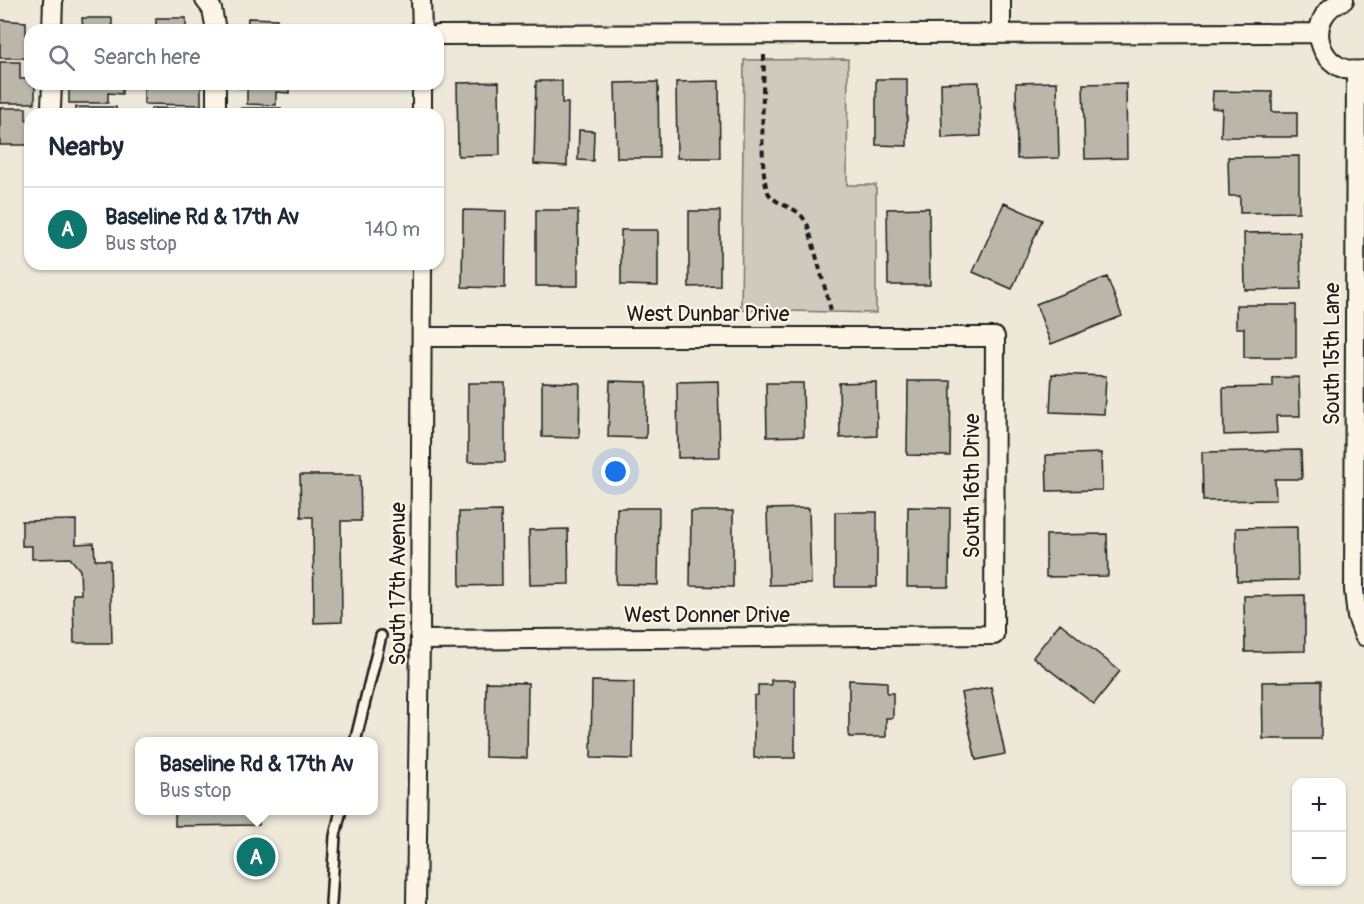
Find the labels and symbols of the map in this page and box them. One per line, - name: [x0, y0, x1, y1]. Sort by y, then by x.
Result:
- street label: South 15th Lane: [1319, 282, 1346, 425]
- street label: West Dunbar Drive: [627, 301, 790, 328]
- street label: South 16th Drive: [959, 413, 986, 559]
- your location: [601, 457, 630, 486]
- street label: South 17th Avenue: [385, 502, 412, 666]
- street label: West Donner Drive: [624, 602, 791, 629]
- pin: A: [236, 834, 276, 880]

